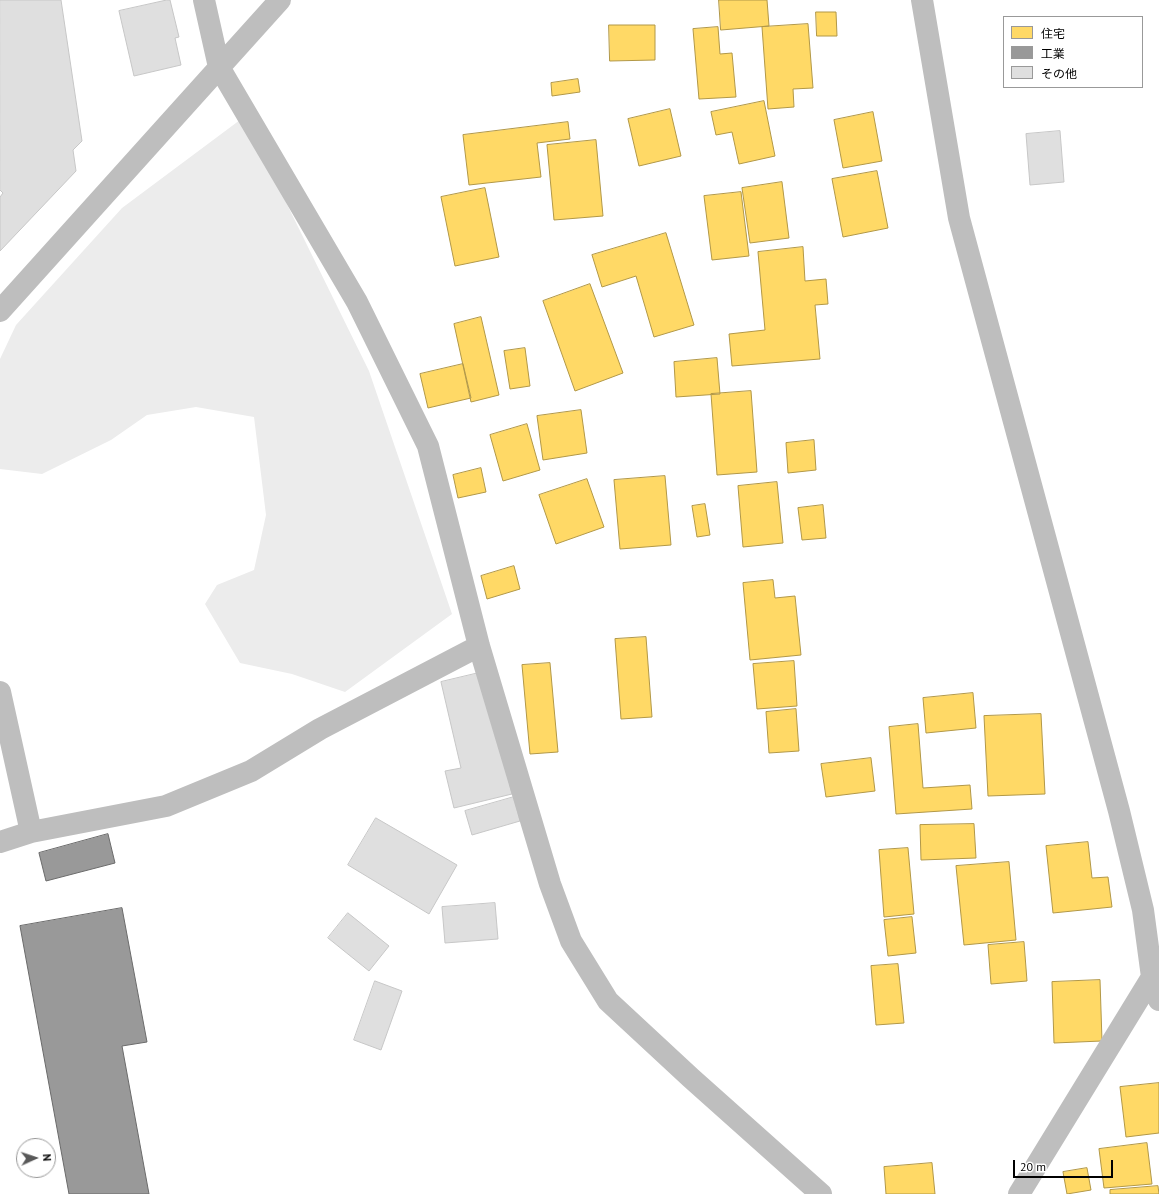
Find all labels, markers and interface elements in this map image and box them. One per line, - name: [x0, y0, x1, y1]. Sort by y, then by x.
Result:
- legend: [1003, 16, 1143, 88]
- text: 住宅: [1041, 26, 1065, 41]
- text: 工業: [1041, 46, 1065, 61]
- text: その他: [1041, 66, 1077, 81]
- north arrow: [16, 1138, 56, 1178]
- scale bar: [1015, 1152, 1115, 1178]
- text: N: [40, 1153, 54, 1161]
- text: 20 m: [1020, 1159, 1046, 1174]

